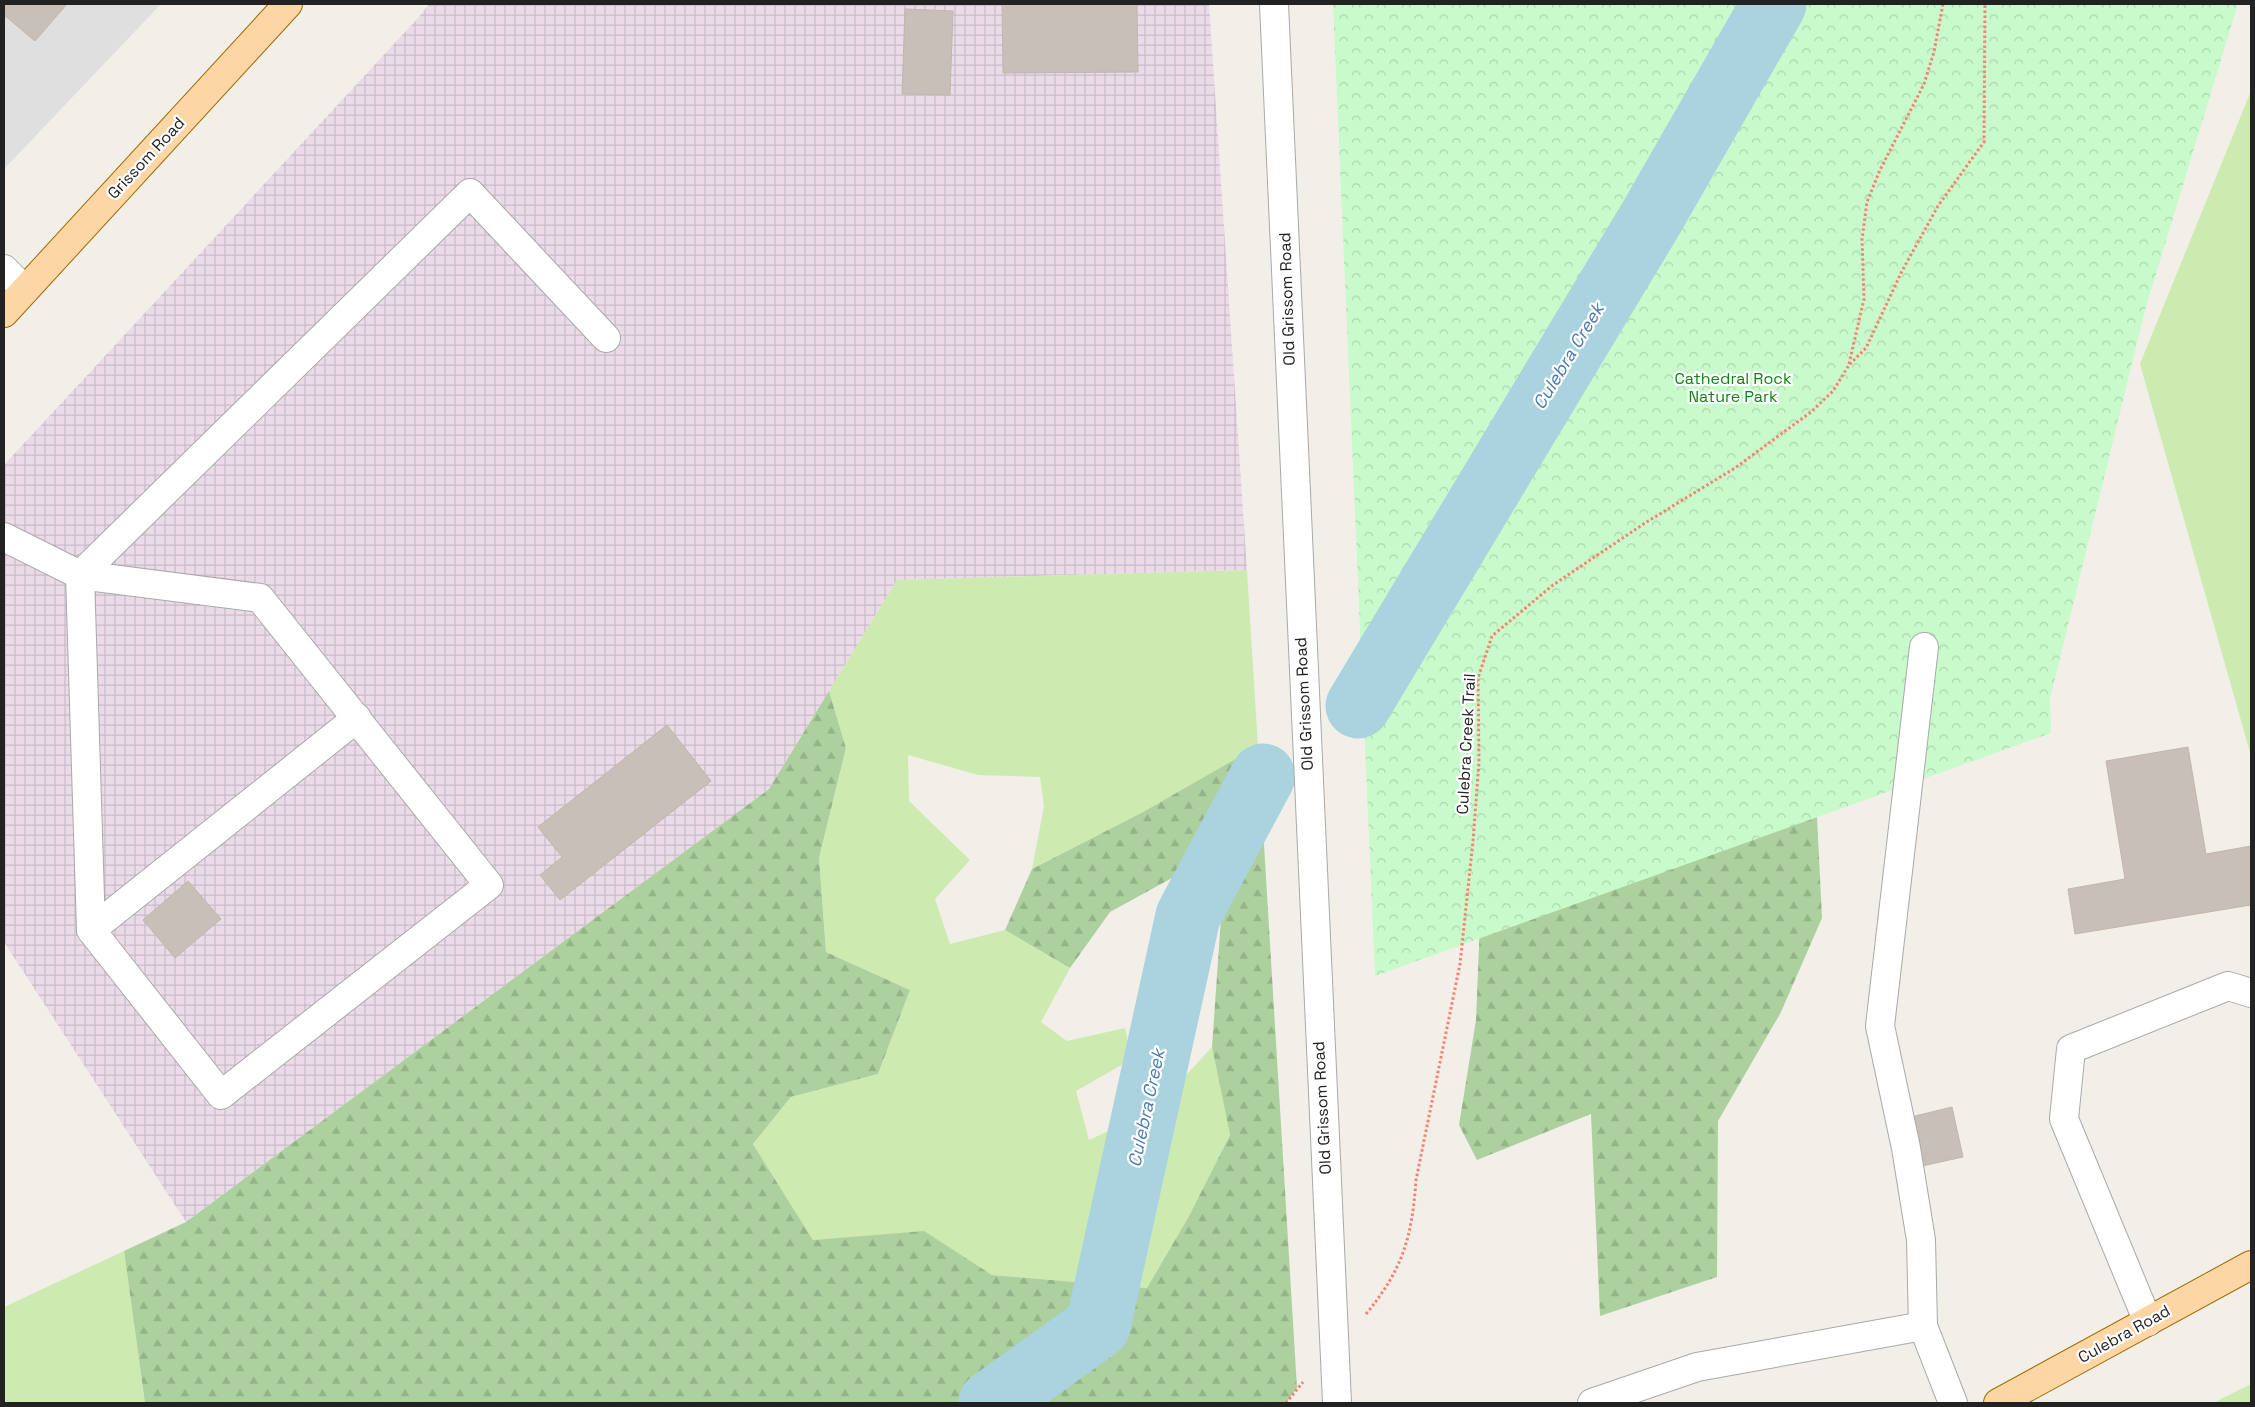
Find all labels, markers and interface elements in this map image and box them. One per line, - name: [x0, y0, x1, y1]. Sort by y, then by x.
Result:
- street label: Grissom Road: [103, 113, 189, 203]
- street label: Old Grissom Road: [1274, 232, 1300, 366]
- water label: Culebra Creek: [1527, 297, 1610, 413]
- park label: Cathedral Rock Nature Park: [1674, 368, 1792, 407]
- street label: Old Grissom Road: [1290, 637, 1318, 771]
- street label: Culebra Creek Trail: [1452, 673, 1480, 815]
- street label: Old Grissom Road: [1308, 1041, 1336, 1175]
- water label: Culebra Creek: [1122, 1045, 1170, 1169]
- street label: Culebra Road: [2074, 1300, 2174, 1368]

